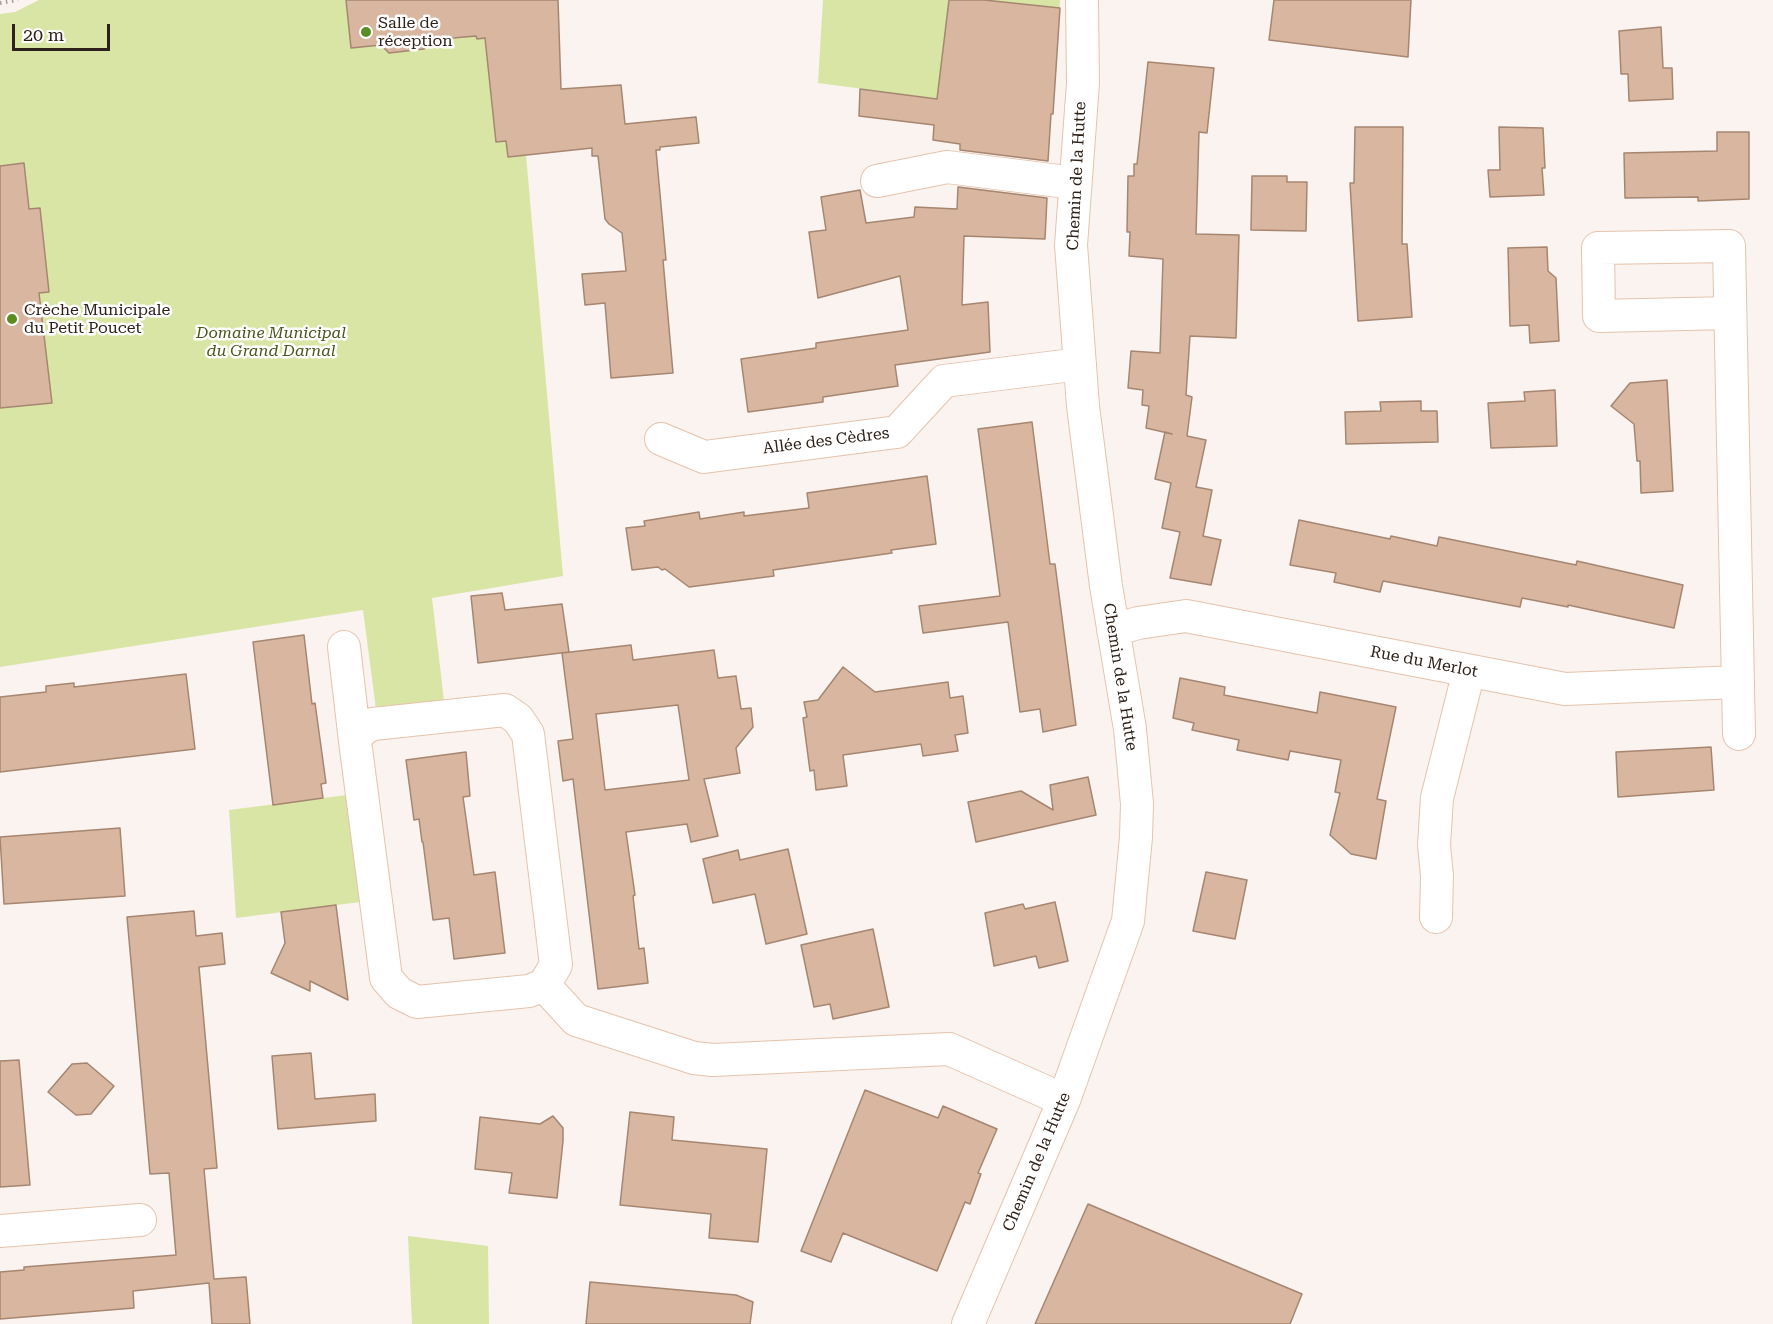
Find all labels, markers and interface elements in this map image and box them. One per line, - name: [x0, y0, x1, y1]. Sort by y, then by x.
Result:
- scale bar: [15, 12, 112, 50]
- place label: Salle de réception: [378, 13, 453, 51]
- text: 20 m: [23, 24, 64, 45]
- marker: Salle de réception: [359, 25, 373, 39]
- street label: Chemin de la Hutte: [1064, 101, 1090, 251]
- place label: Crèche Municipale du Petit Poucet: [24, 300, 170, 338]
- marker: Crèche Municipale du Petit Poucet: [5, 312, 19, 326]
- park label: Domaine Municipal du Grand Darnal: [196, 323, 346, 361]
- street label: Allée des Cèdres: [762, 424, 890, 458]
- street label: Chemin de la Hutte: [1099, 602, 1141, 752]
- street label: Rue du Merlot: [1369, 642, 1479, 682]
- street label: Chemin de la Hutte: [999, 1090, 1075, 1234]

